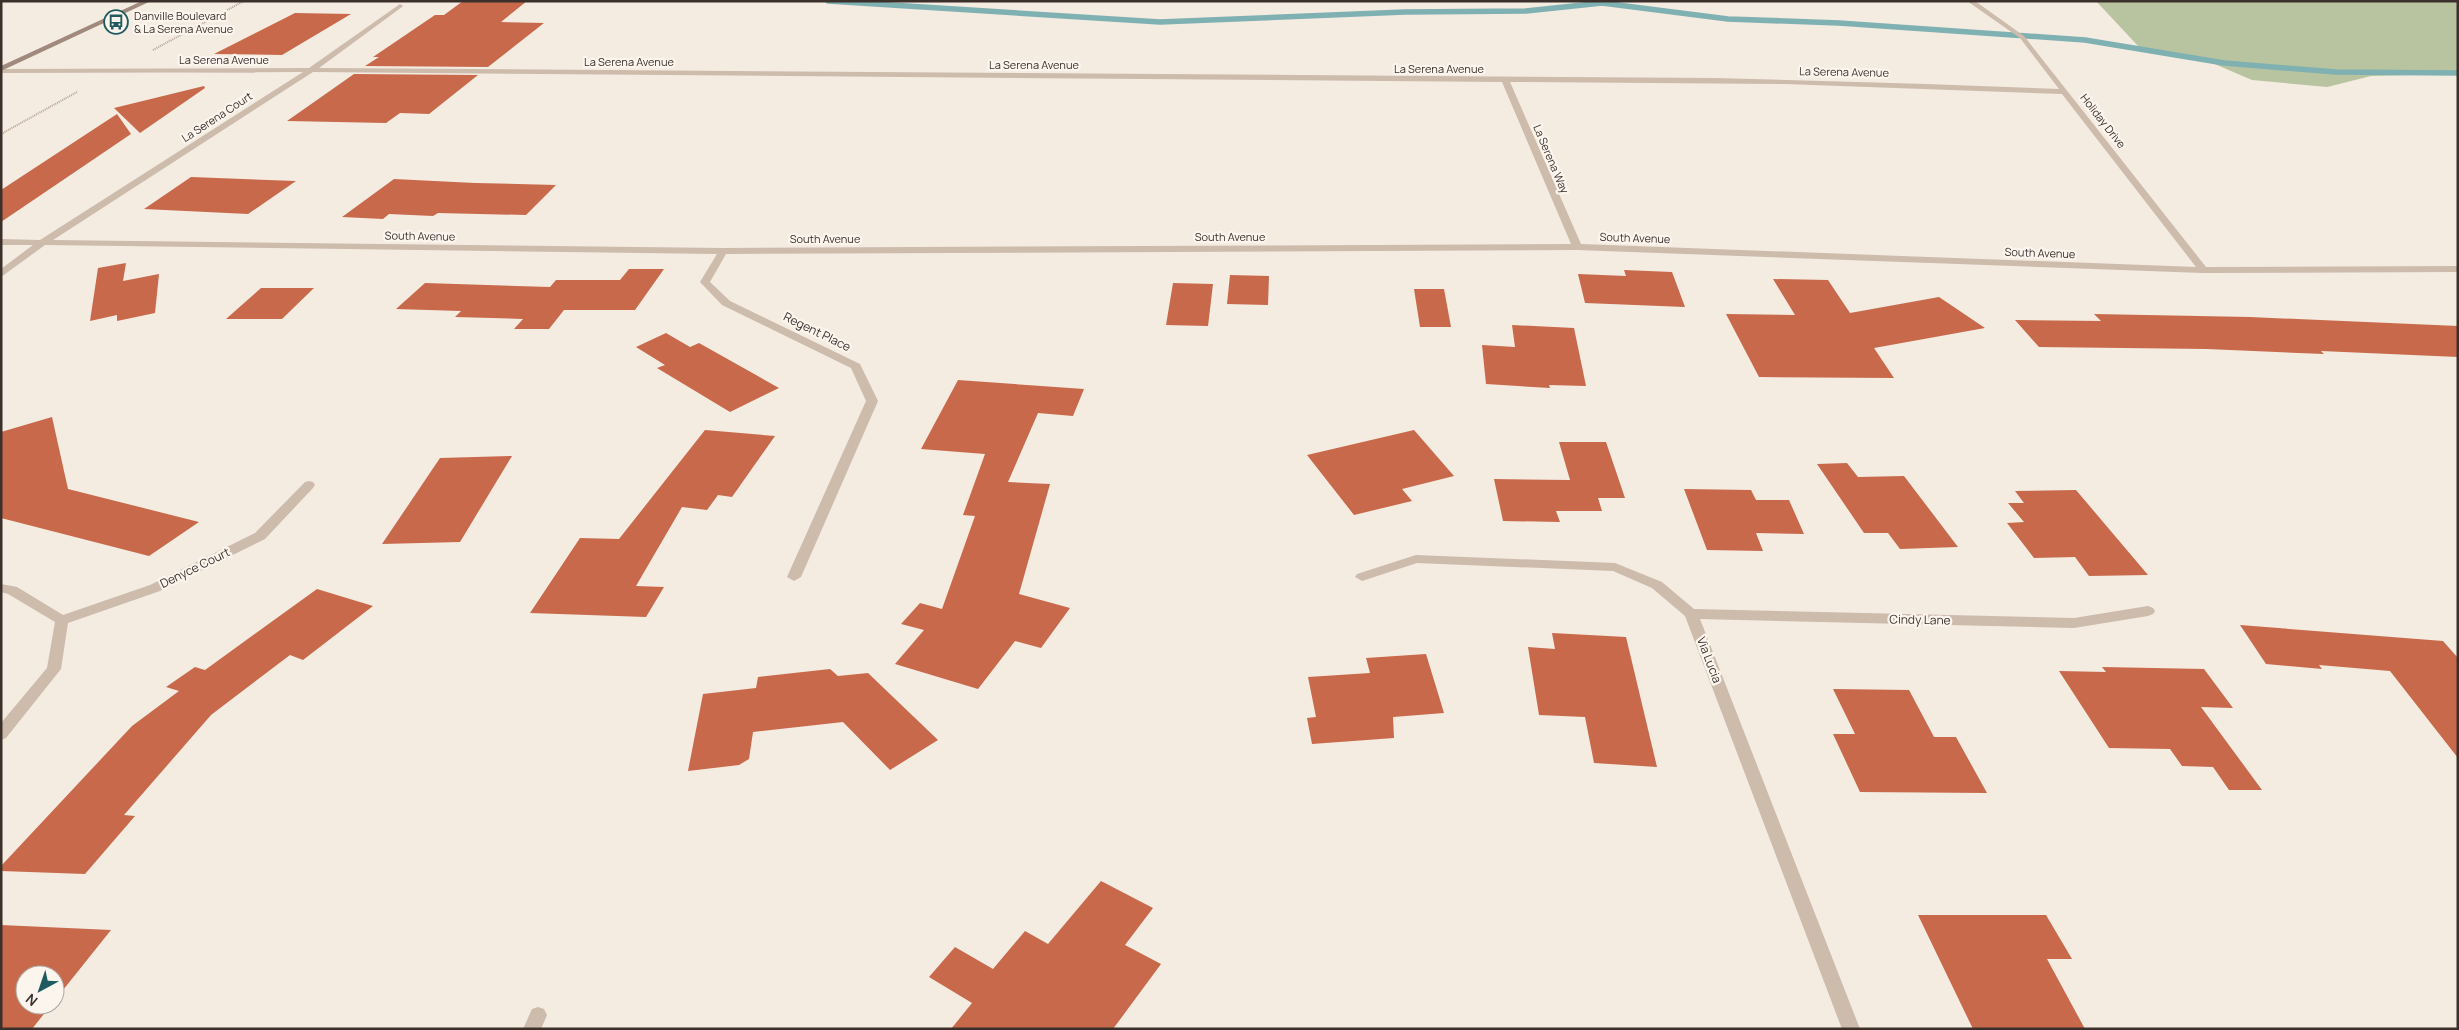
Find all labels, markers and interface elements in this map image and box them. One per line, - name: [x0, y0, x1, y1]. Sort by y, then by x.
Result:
- place label: Danville Boulevard & La Serena Avenue: [134, 8, 234, 36]
- bus stop icon: Danville Boulevard & La Serena Avenue: [103, 9, 129, 35]
- street label: La Serena Avenue: [179, 52, 269, 67]
- street label: La Serena Avenue: [584, 54, 674, 69]
- street label: La Serena Avenue: [989, 57, 1079, 72]
- street label: La Serena Avenue: [1394, 61, 1484, 76]
- street label: La Serena Avenue: [1799, 63, 1890, 80]
- street label: La Serena Court: [179, 88, 255, 145]
- street label: Holiday Drive: [2077, 90, 2130, 151]
- street label: La Serena Way: [1530, 122, 1573, 196]
- street label: South Avenue: [385, 227, 456, 244]
- street label: South Avenue: [1195, 229, 1266, 244]
- street label: South Avenue: [1599, 229, 1671, 246]
- street label: South Avenue: [790, 231, 861, 246]
- street label: South Avenue: [2004, 244, 2076, 261]
- street label: Regent Place: [781, 308, 854, 355]
- street label: Denyce Court: [157, 543, 233, 592]
- street label: Cindy Lane: [1889, 610, 1951, 629]
- street label: Via Lucia: [1693, 634, 1726, 685]
- north arrow: [15, 965, 65, 1015]
- text: N: [21, 990, 41, 1011]

